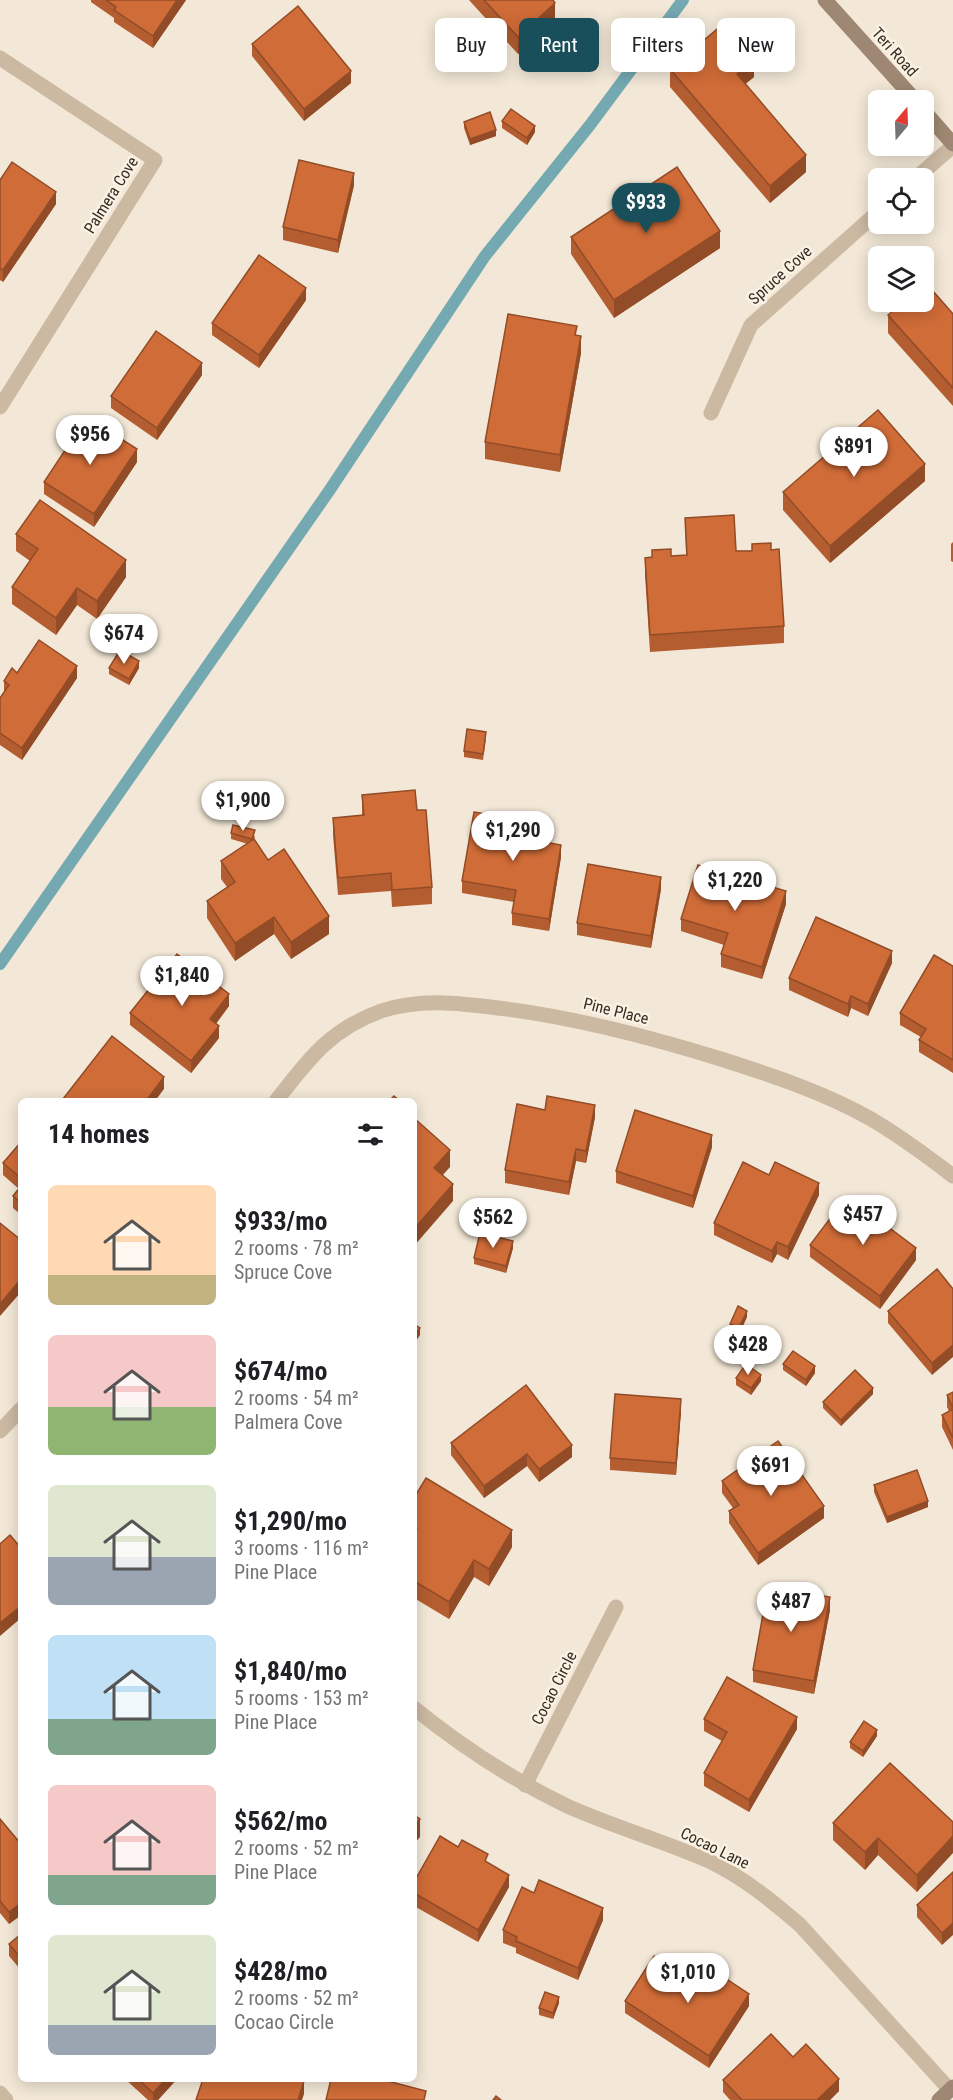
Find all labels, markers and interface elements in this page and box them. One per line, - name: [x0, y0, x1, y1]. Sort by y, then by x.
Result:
- chip: Buy: [435, 18, 507, 72]
- chip: Rent: [519, 18, 599, 72]
- chip: Filters: [611, 18, 705, 72]
- chip: New: [717, 18, 795, 72]
- street label: Teri Road: [868, 24, 922, 80]
- north arrow: [868, 90, 934, 156]
- map controls: [868, 90, 934, 312]
- street label: Palmera Cove: [80, 153, 142, 237]
- button: locate: [868, 168, 934, 234]
- pin: $933: [610, 183, 682, 234]
- text: $933: [626, 190, 666, 214]
- street label: Spruce Cove: [744, 242, 816, 308]
- button: layers: [868, 246, 934, 312]
- pin: $956: [54, 415, 126, 466]
- text: $956: [70, 422, 110, 446]
- pin: $891: [818, 427, 890, 478]
- text: $891: [834, 434, 874, 458]
- pin: $674: [88, 614, 160, 665]
- text: $674: [104, 621, 144, 645]
- pin: $1,900: [194, 781, 292, 832]
- text: $1,900: [215, 788, 271, 812]
- pin: $1,290: [464, 811, 562, 862]
- text: $1,290: [485, 818, 541, 842]
- pin: $1,220: [686, 861, 784, 912]
- text: $1,220: [707, 868, 763, 892]
- pin: $1,840: [133, 956, 231, 1007]
- text: $1,840: [154, 963, 210, 987]
- street label: Pine Place: [581, 994, 651, 1028]
- icon: filters: [354, 1118, 387, 1151]
- text: 14 homes: [48, 1119, 150, 1149]
- pin: $457: [827, 1195, 899, 1246]
- pin: $562: [457, 1198, 529, 1249]
- text: $457: [843, 1202, 883, 1226]
- text: $562: [473, 1205, 513, 1229]
- text: $933/mo: [234, 1206, 327, 1236]
- icon: home: [96, 1209, 168, 1281]
- text: 2 rooms · 78 m²: [234, 1236, 359, 1260]
- text: Spruce Cove: [234, 1260, 332, 1284]
- pin: $428: [712, 1325, 784, 1376]
- text: $428: [728, 1332, 768, 1356]
- text: $674/mo: [234, 1356, 327, 1386]
- icon: home: [96, 1359, 168, 1431]
- text: 2 rooms · 54 m²: [234, 1386, 359, 1410]
- text: Palmera Cove: [234, 1410, 343, 1434]
- pin: $691: [735, 1446, 807, 1497]
- text: $691: [751, 1453, 791, 1477]
- text: $1,290/mo: [234, 1506, 347, 1536]
- icon: home: [96, 1509, 168, 1581]
- text: 3 rooms · 116 m²: [234, 1536, 369, 1560]
- text: Pine Place: [234, 1560, 317, 1584]
- pin: $487: [755, 1582, 827, 1633]
- text: $487: [771, 1589, 811, 1613]
- street label: Cocao Circle: [527, 1648, 581, 1728]
- text: $1,840/mo: [234, 1656, 347, 1686]
- icon: home: [96, 1659, 168, 1731]
- text: 5 rooms · 153 m²: [234, 1686, 369, 1710]
- text: Pine Place: [234, 1710, 317, 1734]
- text: $562/mo: [234, 1806, 327, 1836]
- icon: home: [96, 1809, 168, 1881]
- street label: Cocao Lane: [677, 1823, 753, 1873]
- text: 2 rooms · 52 m²: [234, 1836, 359, 1860]
- text: Pine Place: [234, 1860, 317, 1884]
- pin: $1,010: [639, 1953, 737, 2004]
- text: $428/mo: [234, 1956, 327, 1986]
- icon: home: [96, 1959, 168, 2031]
- text: $1,010: [660, 1960, 716, 1984]
- text: 2 rooms · 52 m²: [234, 1986, 359, 2010]
- text: Cocao Circle: [234, 2010, 334, 2034]

